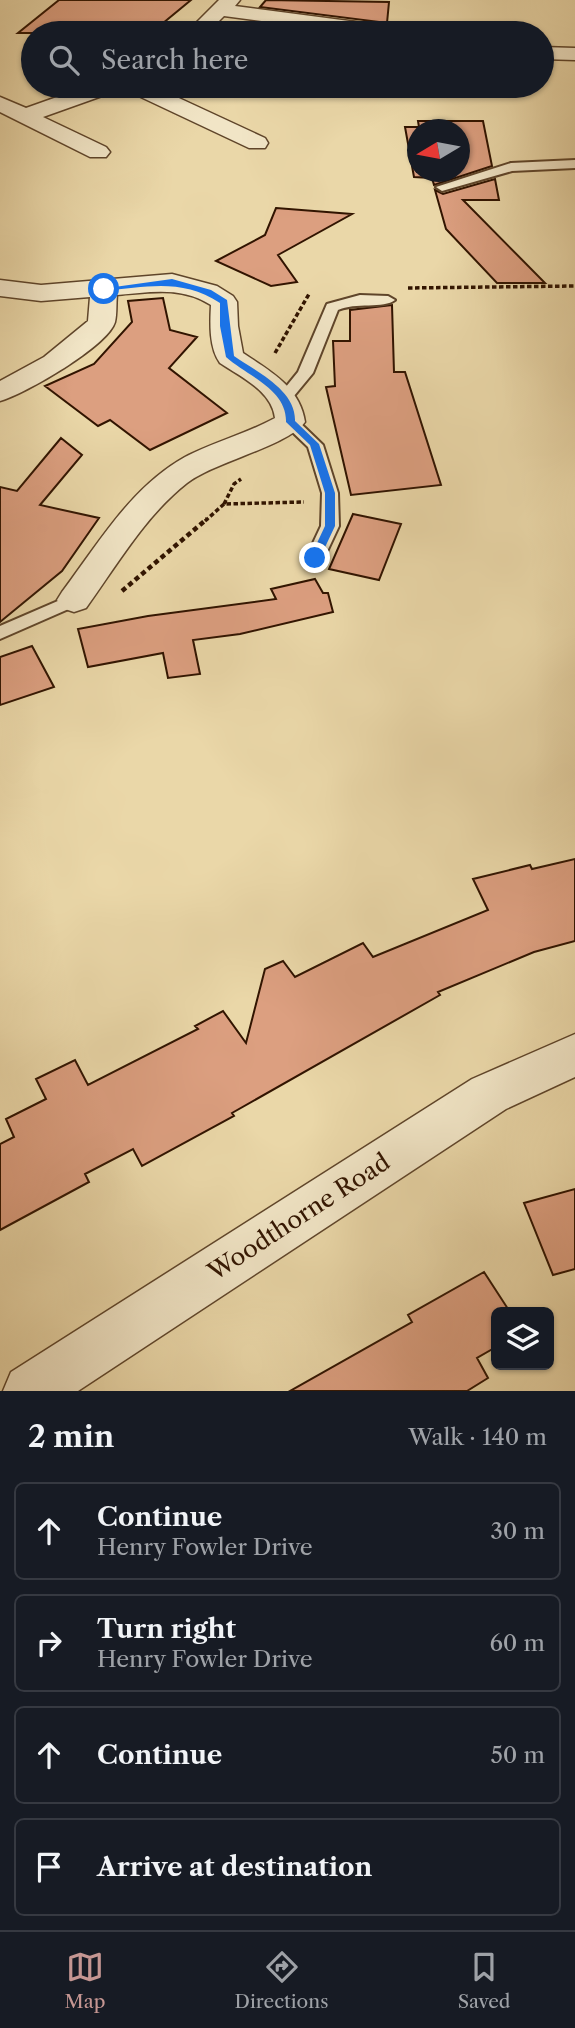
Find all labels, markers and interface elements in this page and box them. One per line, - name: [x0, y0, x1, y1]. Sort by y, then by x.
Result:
- search box: [21, 21, 554, 98]
- icon: search: [45, 41, 83, 79]
- text: Search here: [101, 44, 248, 76]
- north arrow: [407, 119, 470, 182]
- route start: [88, 273, 119, 304]
- route end: [299, 542, 330, 573]
- street label: Woodthorne Road: [202, 1147, 395, 1287]
- map controls: [491, 1307, 554, 1370]
- button: layers: [491, 1307, 554, 1370]
- text: 2 min: [28, 1418, 114, 1455]
- text: Walk · 140 m: [408, 1423, 547, 1451]
- text: Continue: [97, 1501, 222, 1533]
- icon: ahead: [30, 1512, 68, 1550]
- text: 30 m: [490, 1517, 545, 1545]
- text: Henry Fowler Drive: [97, 1533, 313, 1561]
- text: Turn right: [97, 1613, 236, 1645]
- icon: right: [30, 1624, 68, 1662]
- text: 60 m: [489, 1629, 545, 1657]
- text: Henry Fowler Drive: [97, 1645, 313, 1673]
- icon: ahead: [30, 1736, 68, 1774]
- text: Continue: [97, 1739, 222, 1771]
- text: 50 m: [490, 1741, 545, 1769]
- icon: arrive: [30, 1848, 68, 1886]
- text: Arrive at destination: [97, 1851, 372, 1883]
- tab: Map: [65, 1948, 105, 2013]
- tab: Directions: [235, 1948, 328, 2013]
- tab: Saved: [458, 1948, 510, 2013]

